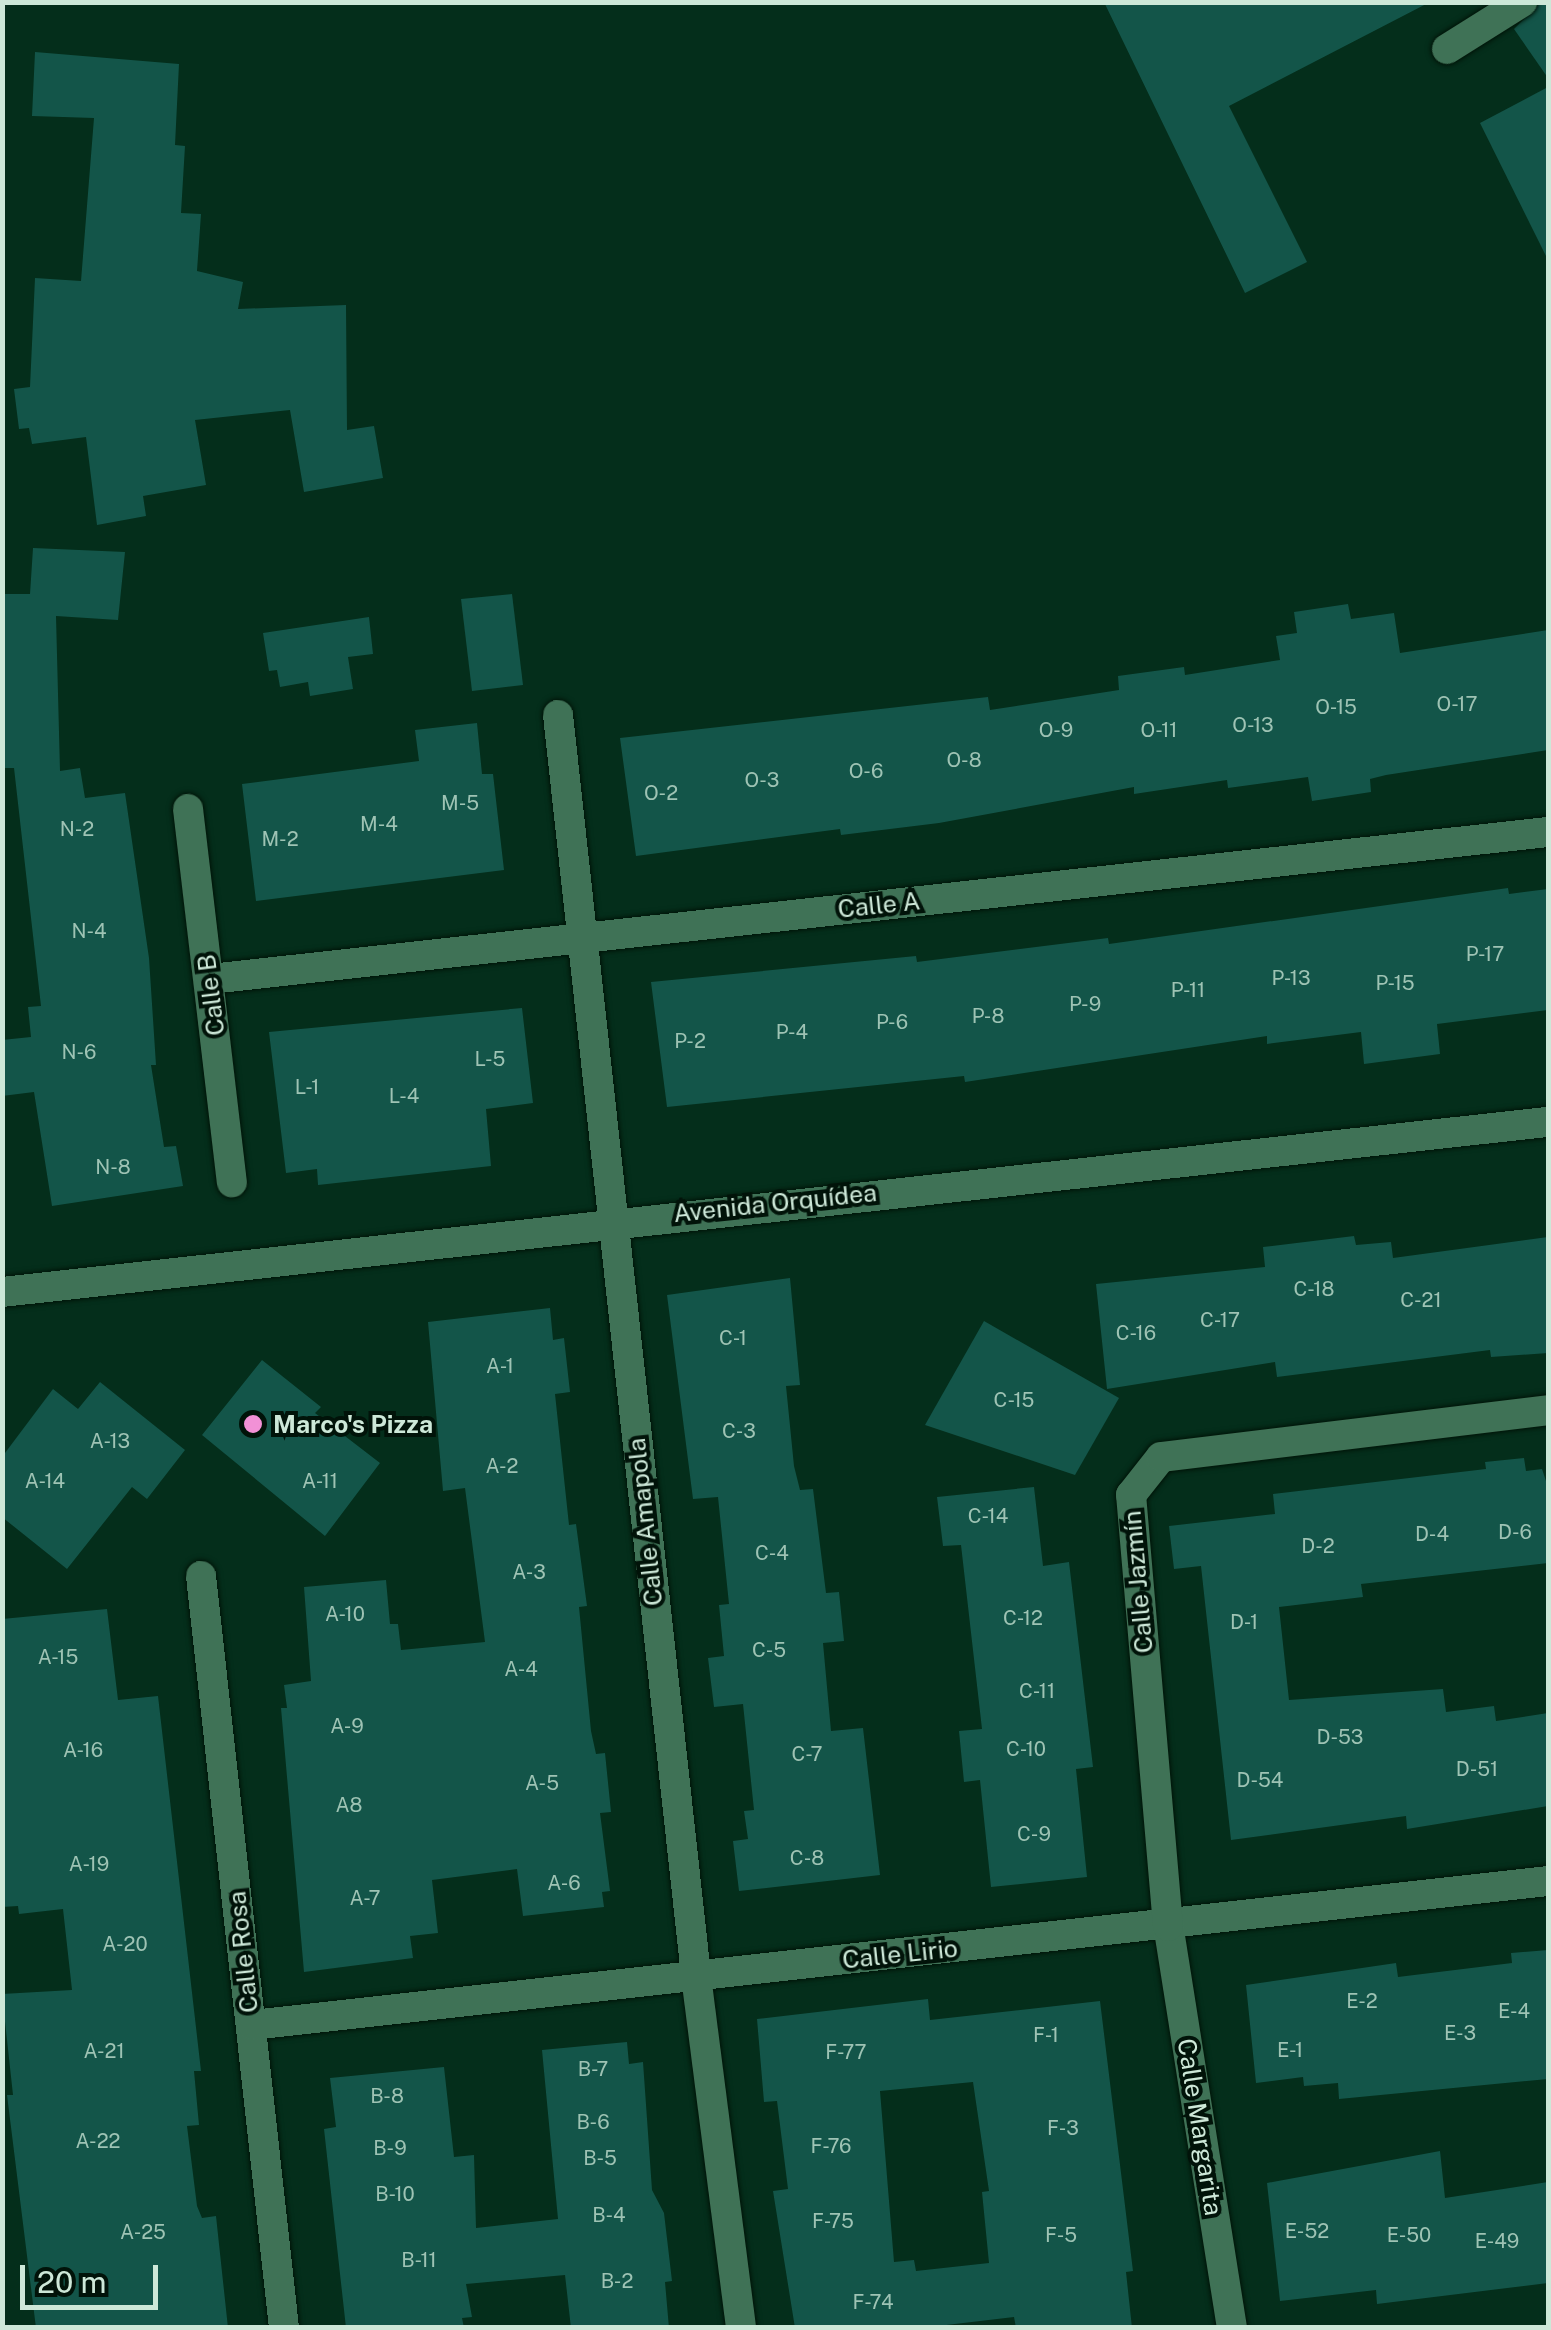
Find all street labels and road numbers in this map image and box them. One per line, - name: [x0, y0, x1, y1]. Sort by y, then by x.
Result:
- street label: Calle A: [836, 886, 922, 924]
- street label: Calle B: [191, 952, 231, 1038]
- street label: Avenida Orquídea: [672, 1177, 878, 1229]
- street label: Calle Amapola: [621, 1437, 669, 1607]
- street label: Calle Jazmín: [1117, 1509, 1159, 1655]
- street label: Calle Rosa: [222, 1890, 264, 2014]
- street label: Calle Lirio: [841, 1933, 959, 1975]
- street label: Calle Margarita: [1171, 2036, 1229, 2218]

